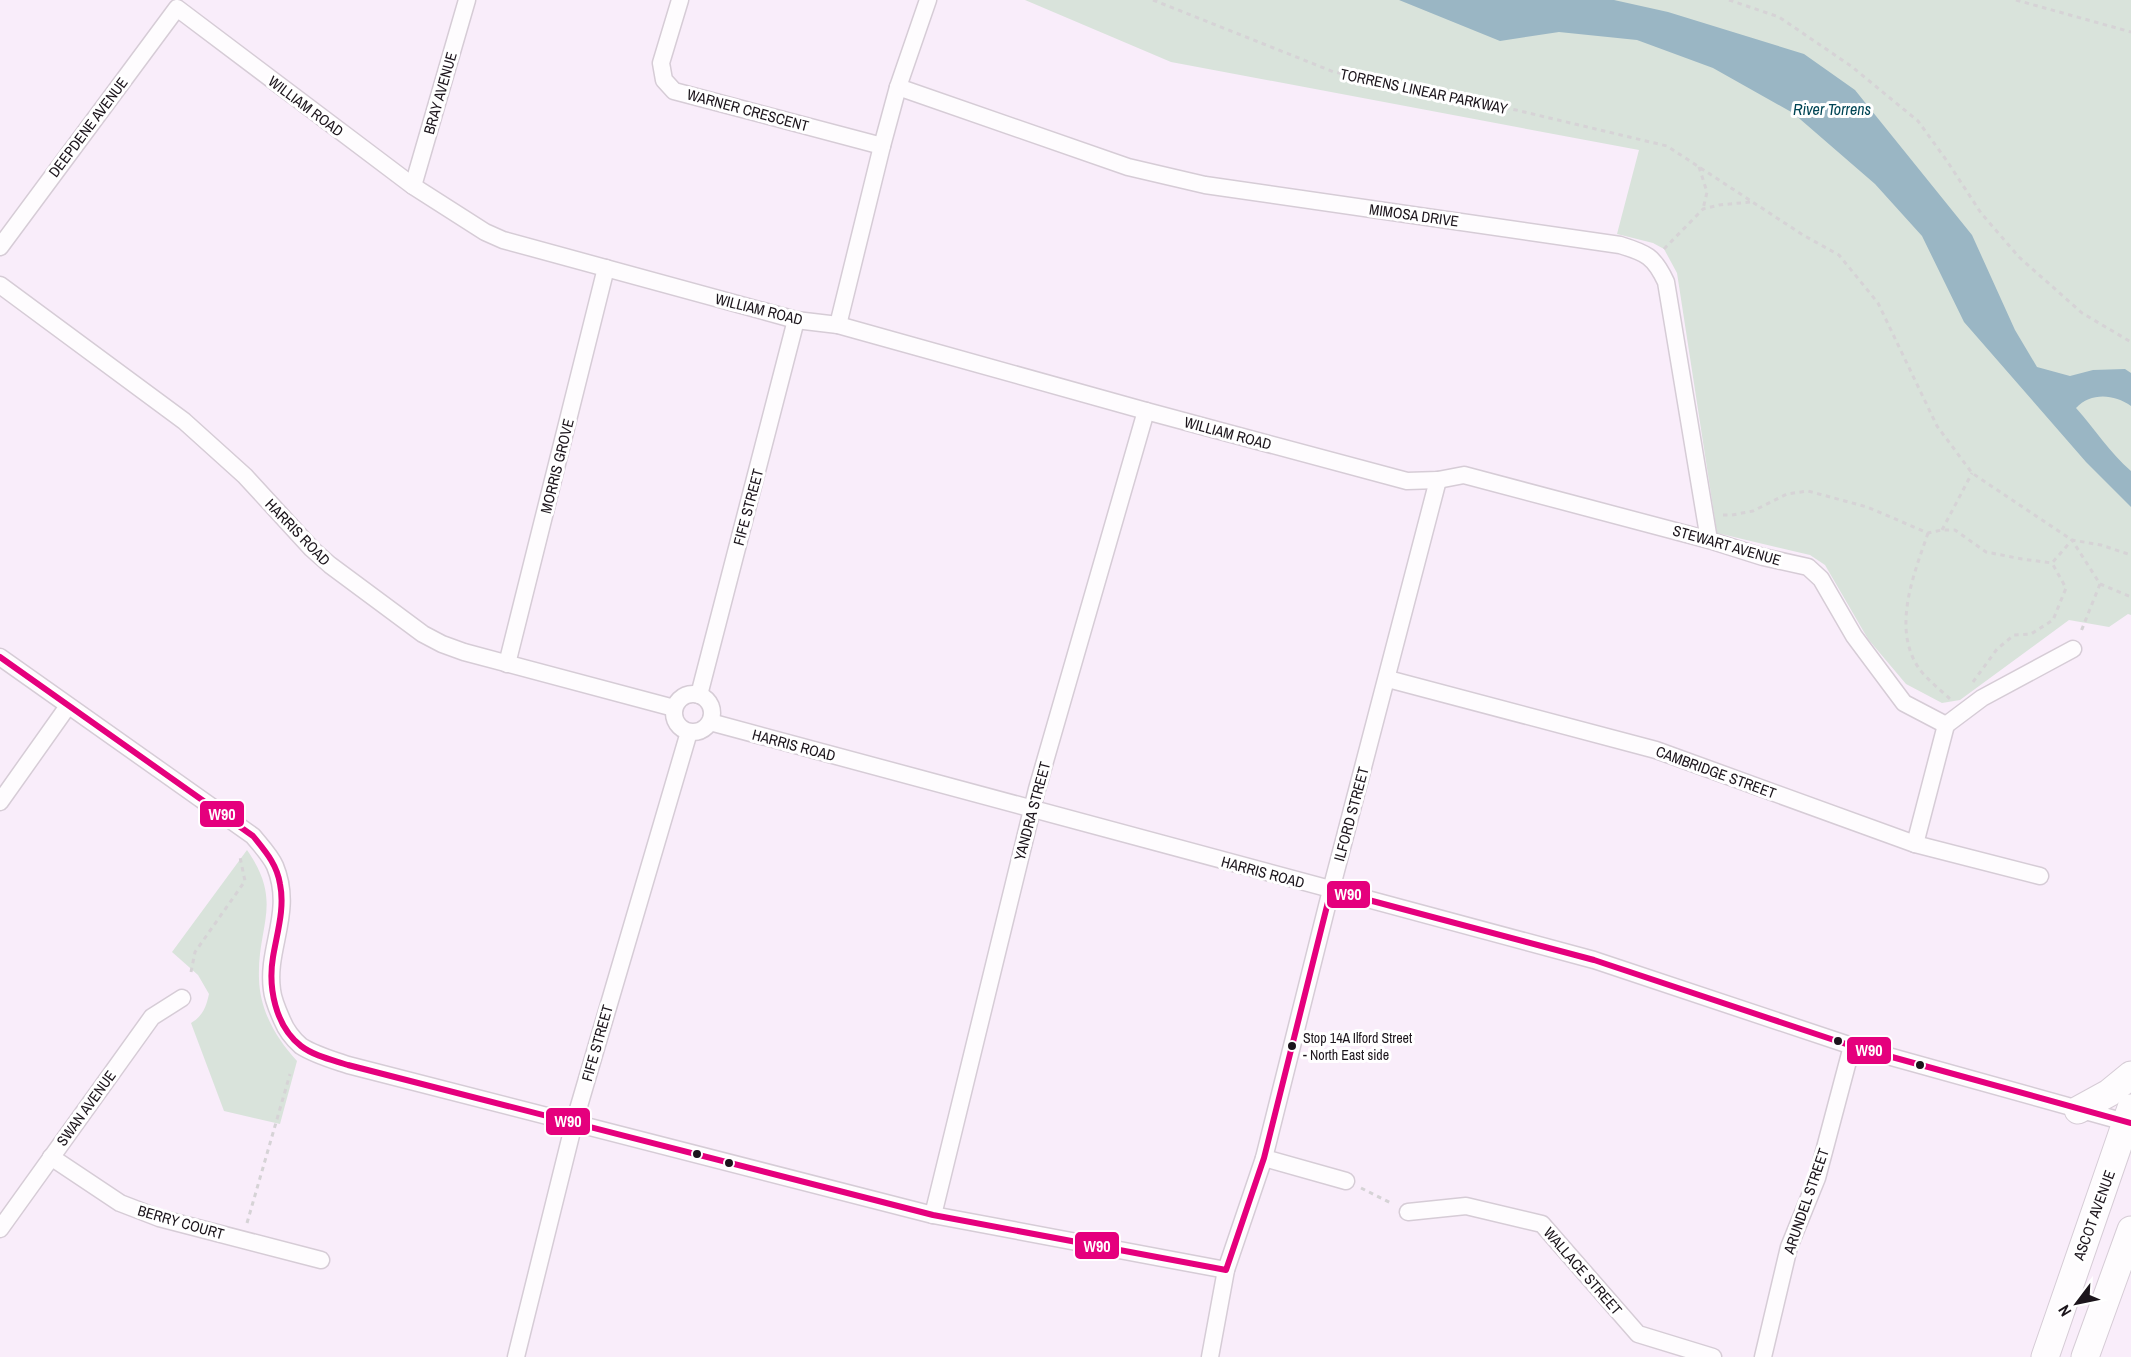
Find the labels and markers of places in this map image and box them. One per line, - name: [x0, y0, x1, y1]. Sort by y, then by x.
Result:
- place label: Stop 14A Ilford Street - North East side: [1303, 1029, 1412, 1064]
- unlabelled marker: [1832, 1035, 1844, 1047]
- marker: Stop 14A Ilford Street - North East side: [1286, 1040, 1298, 1052]
- unlabelled marker: [1914, 1059, 1926, 1071]
- unlabelled marker: [691, 1148, 703, 1160]
- unlabelled marker: [723, 1157, 735, 1169]

